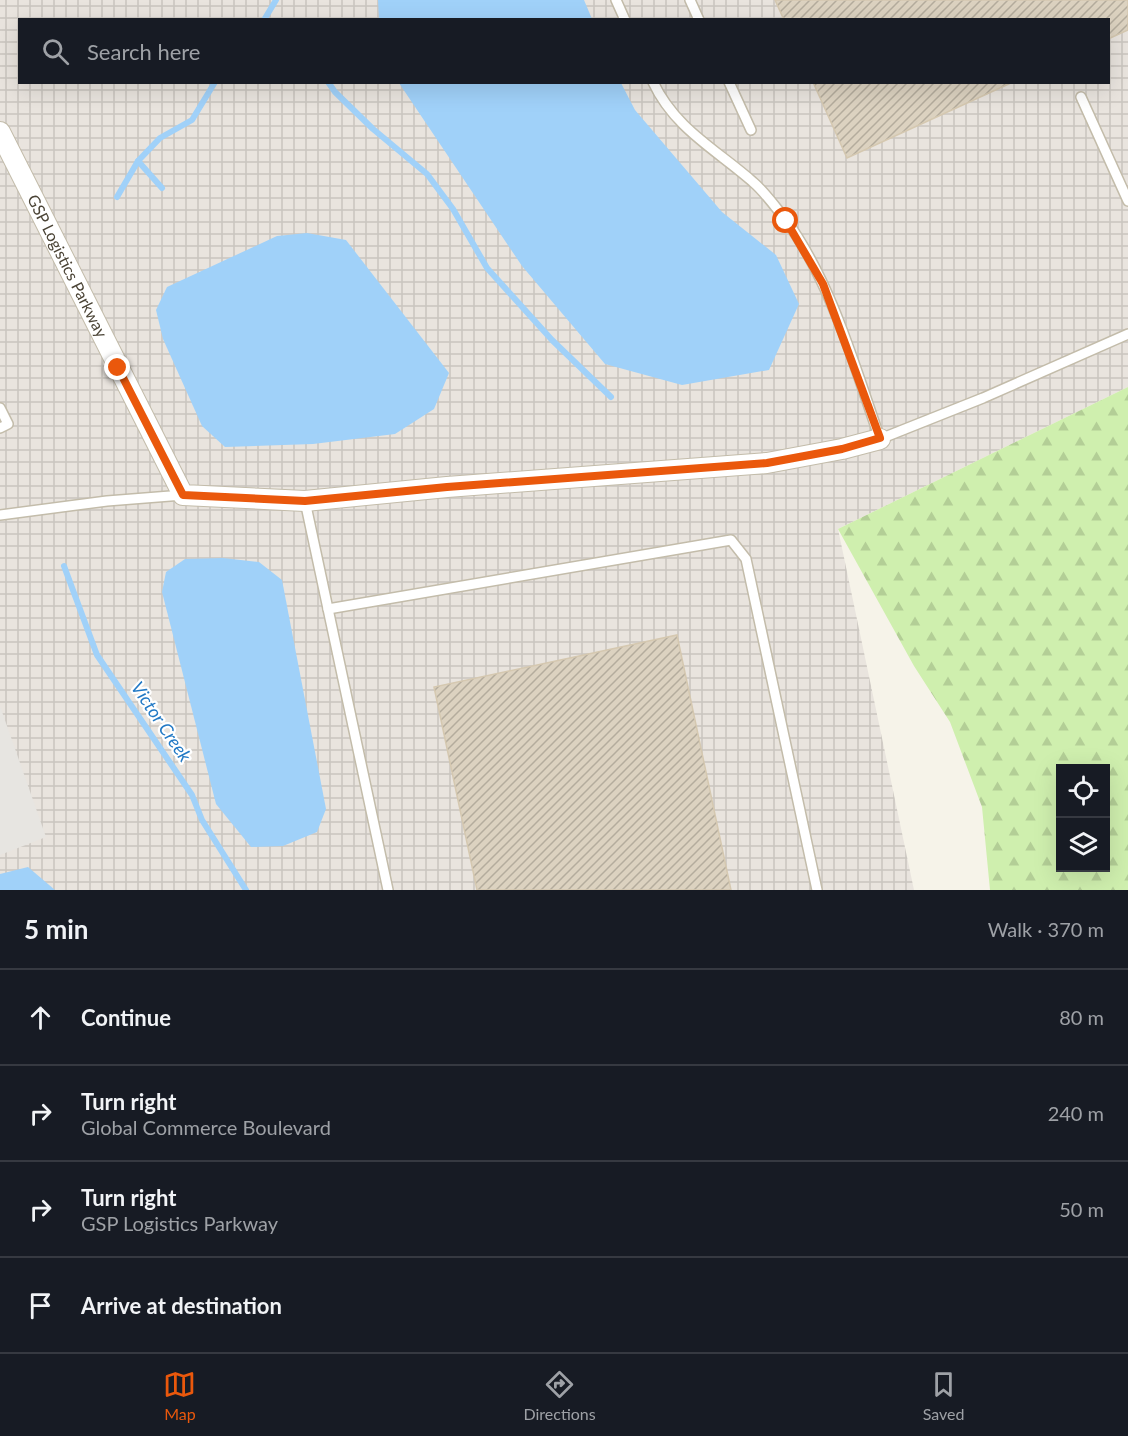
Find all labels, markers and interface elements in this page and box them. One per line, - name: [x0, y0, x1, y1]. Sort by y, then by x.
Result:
- search box: [18, 18, 1110, 84]
- icon: search: [39, 35, 72, 68]
- text: Search here: [87, 38, 200, 65]
- street label: GSP Logistics Parkway: [24, 191, 112, 341]
- route start: [772, 207, 798, 233]
- route end: [104, 354, 130, 380]
- water label: Victor Creek: [127, 677, 197, 766]
- map controls: [1056, 764, 1110, 872]
- button: locate: [1056, 764, 1110, 818]
- button: layers: [1056, 818, 1110, 872]
- text: 5 min: [24, 913, 88, 945]
- text: Walk · 370 m: [988, 917, 1104, 941]
- icon: ahead: [24, 1001, 57, 1034]
- text: Continue: [81, 1004, 171, 1031]
- text: 80 m: [1059, 1005, 1104, 1029]
- text: Turn right: [81, 1088, 176, 1115]
- icon: right: [24, 1097, 57, 1130]
- text: 240 m: [1048, 1101, 1104, 1125]
- text: Global Commerce Boulevard: [81, 1115, 331, 1139]
- text: Turn right: [81, 1184, 176, 1211]
- icon: right: [24, 1193, 57, 1226]
- text: 50 m: [1059, 1197, 1104, 1221]
- text: GSP Logistics Parkway: [81, 1211, 278, 1235]
- icon: arrive: [24, 1289, 57, 1322]
- text: Arrive at destination: [81, 1292, 282, 1319]
- tab: Map: [163, 1368, 196, 1423]
- tab: Directions: [523, 1368, 596, 1423]
- tab: Saved: [923, 1368, 964, 1423]

